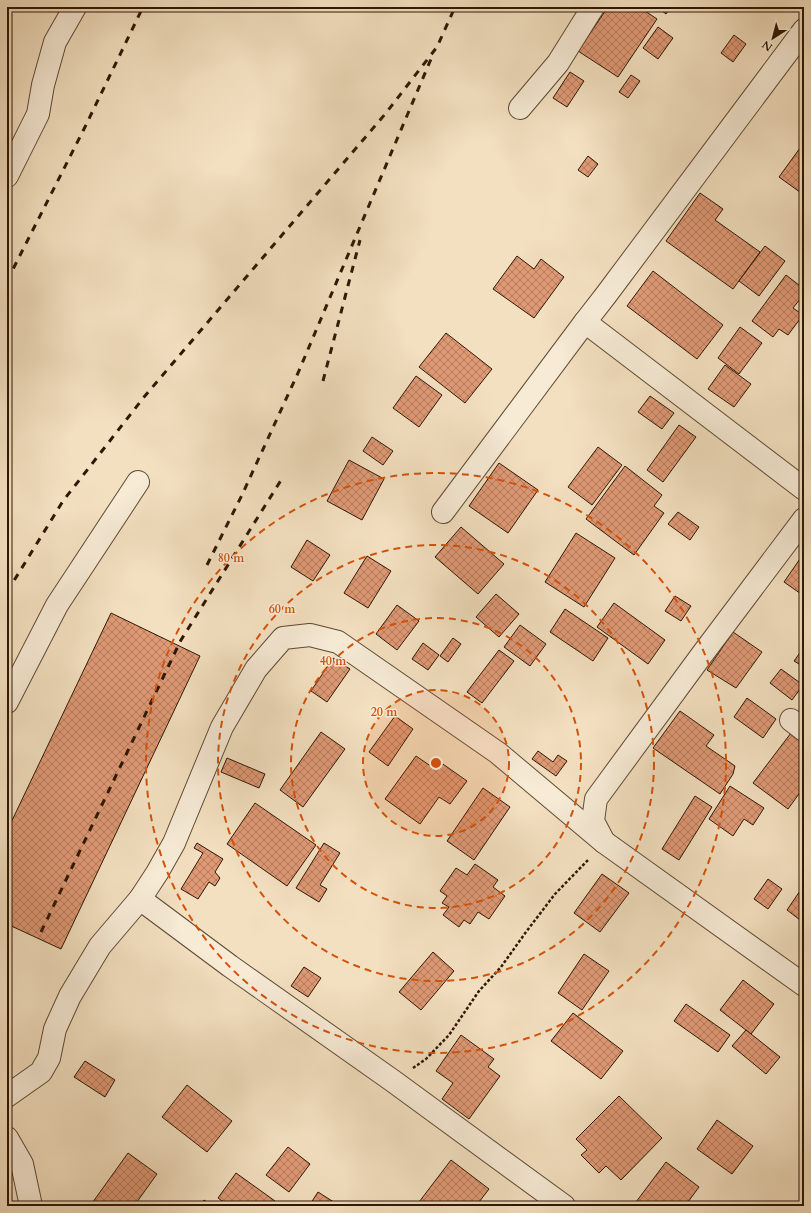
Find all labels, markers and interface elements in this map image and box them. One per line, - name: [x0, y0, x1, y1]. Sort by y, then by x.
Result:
- north arrow: [753, 18, 793, 58]
- text: N: [759, 37, 776, 55]
- text: 80 m: [218, 550, 245, 566]
- text: 60 m: [269, 601, 296, 617]
- text: 40 m: [320, 653, 347, 669]
- text: 20 m: [371, 704, 398, 720]
- centre of rings: [429, 756, 443, 770]

